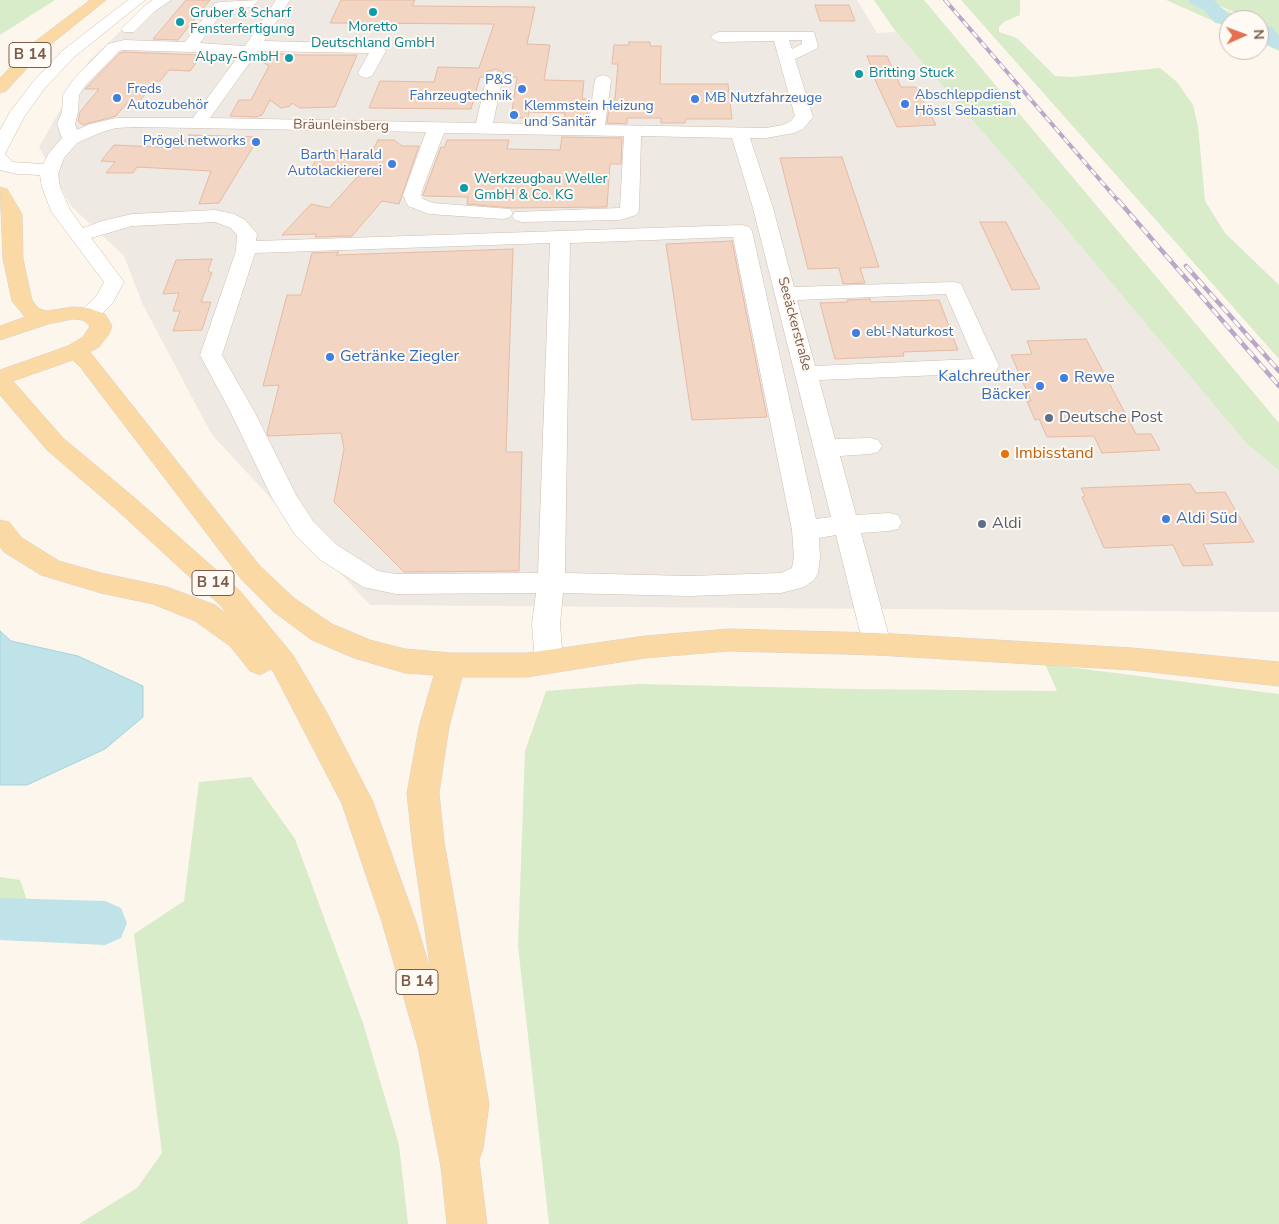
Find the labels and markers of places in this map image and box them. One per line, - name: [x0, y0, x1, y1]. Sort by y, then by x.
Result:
- place label: Gruber & Scharf Fensterfertigung: [190, 6, 295, 38]
- marker: Moretto Deutschland GmbH: [367, 6, 379, 18]
- marker: Gruber & Scharf Fensterfertigung: [174, 16, 186, 28]
- place label: Moretto Deutschland GmbH: [311, 20, 435, 52]
- place label: Alpay-GmbH: [195, 50, 279, 66]
- marker: Alpay-GmbH: [283, 52, 295, 64]
- place label: Britting Stuck: [869, 66, 954, 82]
- marker: Britting Stuck: [853, 68, 865, 80]
- place label: P&S Fahrzeugtechnik: [409, 73, 512, 105]
- place label: Freds Autozubehör: [127, 82, 208, 114]
- marker: P&S Fahrzeugtechnik: [516, 83, 528, 95]
- place label: Abschleppdienst Hössl Sebastian: [915, 88, 1021, 120]
- place label: MB Nutzfahrzeuge: [705, 91, 822, 107]
- marker: Freds Autozubehör: [111, 92, 123, 104]
- marker: MB Nutzfahrzeuge: [689, 93, 701, 105]
- marker: Abschleppdienst Hössl Sebastian: [899, 98, 911, 110]
- place label: Klemmstein Heizung und Sanitär: [524, 99, 654, 132]
- marker: Klemmstein Heizung und Sanitär: [508, 109, 520, 121]
- place label: Prögel networks: [143, 134, 246, 150]
- marker: Prögel networks: [250, 136, 262, 148]
- place label: Barth Harald Autolackiererei: [288, 148, 382, 180]
- marker: Barth Harald Autolackiererei: [386, 158, 398, 170]
- place label: Werkzeugbau Weller GmbH & Co. KG: [474, 172, 608, 204]
- marker: Werkzeugbau Weller GmbH & Co. KG: [458, 182, 470, 194]
- place label: ebl-Naturkost: [866, 325, 953, 341]
- marker: ebl-Naturkost: [850, 327, 862, 339]
- place label: Getränke Ziegler: [340, 347, 459, 367]
- marker: Getränke Ziegler: [324, 351, 336, 363]
- place label: Kalchreuther Bäcker: [938, 367, 1030, 405]
- place label: Rewe: [1074, 368, 1115, 388]
- marker: Rewe: [1058, 372, 1070, 384]
- marker: Kalchreuther Bäcker: [1034, 380, 1046, 392]
- place label: Deutsche Post: [1059, 408, 1163, 428]
- marker: Deutsche Post: [1043, 412, 1055, 424]
- place label: Imbisstand: [1015, 444, 1094, 464]
- marker: Imbisstand: [999, 448, 1011, 460]
- place label: Aldi Süd: [1176, 509, 1238, 529]
- marker: Aldi Süd: [1160, 513, 1172, 525]
- place label: Aldi: [992, 514, 1021, 534]
- marker: Aldi: [976, 518, 988, 530]

